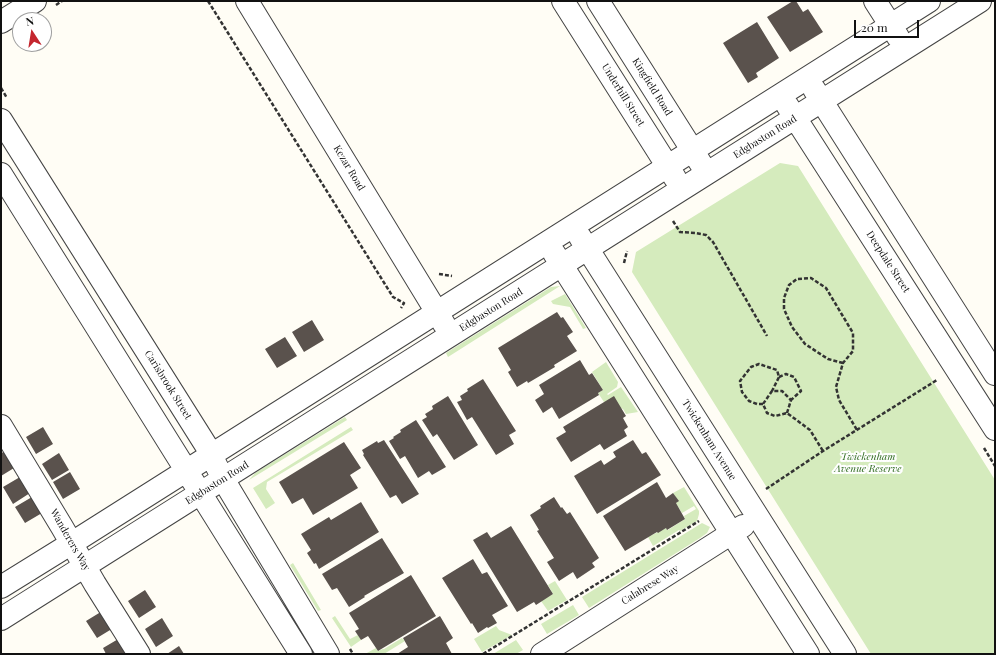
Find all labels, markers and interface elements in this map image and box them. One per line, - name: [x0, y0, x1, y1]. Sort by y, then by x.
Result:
- north arrow: [12, 12, 52, 52]
- scale bar: [856, 12, 921, 38]
- text: N: [24, 13, 35, 29]
- text: 20 m: [861, 19, 888, 35]
- street label: Kingfield Road: [630, 56, 674, 118]
- street label: Underhill Street: [599, 61, 647, 129]
- street label: Edgbaston Road: [731, 113, 799, 161]
- street label: Kezar Road: [331, 143, 367, 193]
- street label: Deepdale Street: [864, 229, 912, 295]
- street label: Edgbaston Road: [457, 286, 525, 334]
- street label: Carisbrook Street: [142, 348, 194, 422]
- street label: Twickenham Avenue: [679, 397, 739, 483]
- park label: Twickenham Avenue Reserve: [834, 451, 902, 474]
- street label: Edgbaston Road: [183, 459, 251, 507]
- street label: Wanderers Way: [47, 507, 93, 573]
- street label: Calabrese Way: [619, 563, 681, 607]

